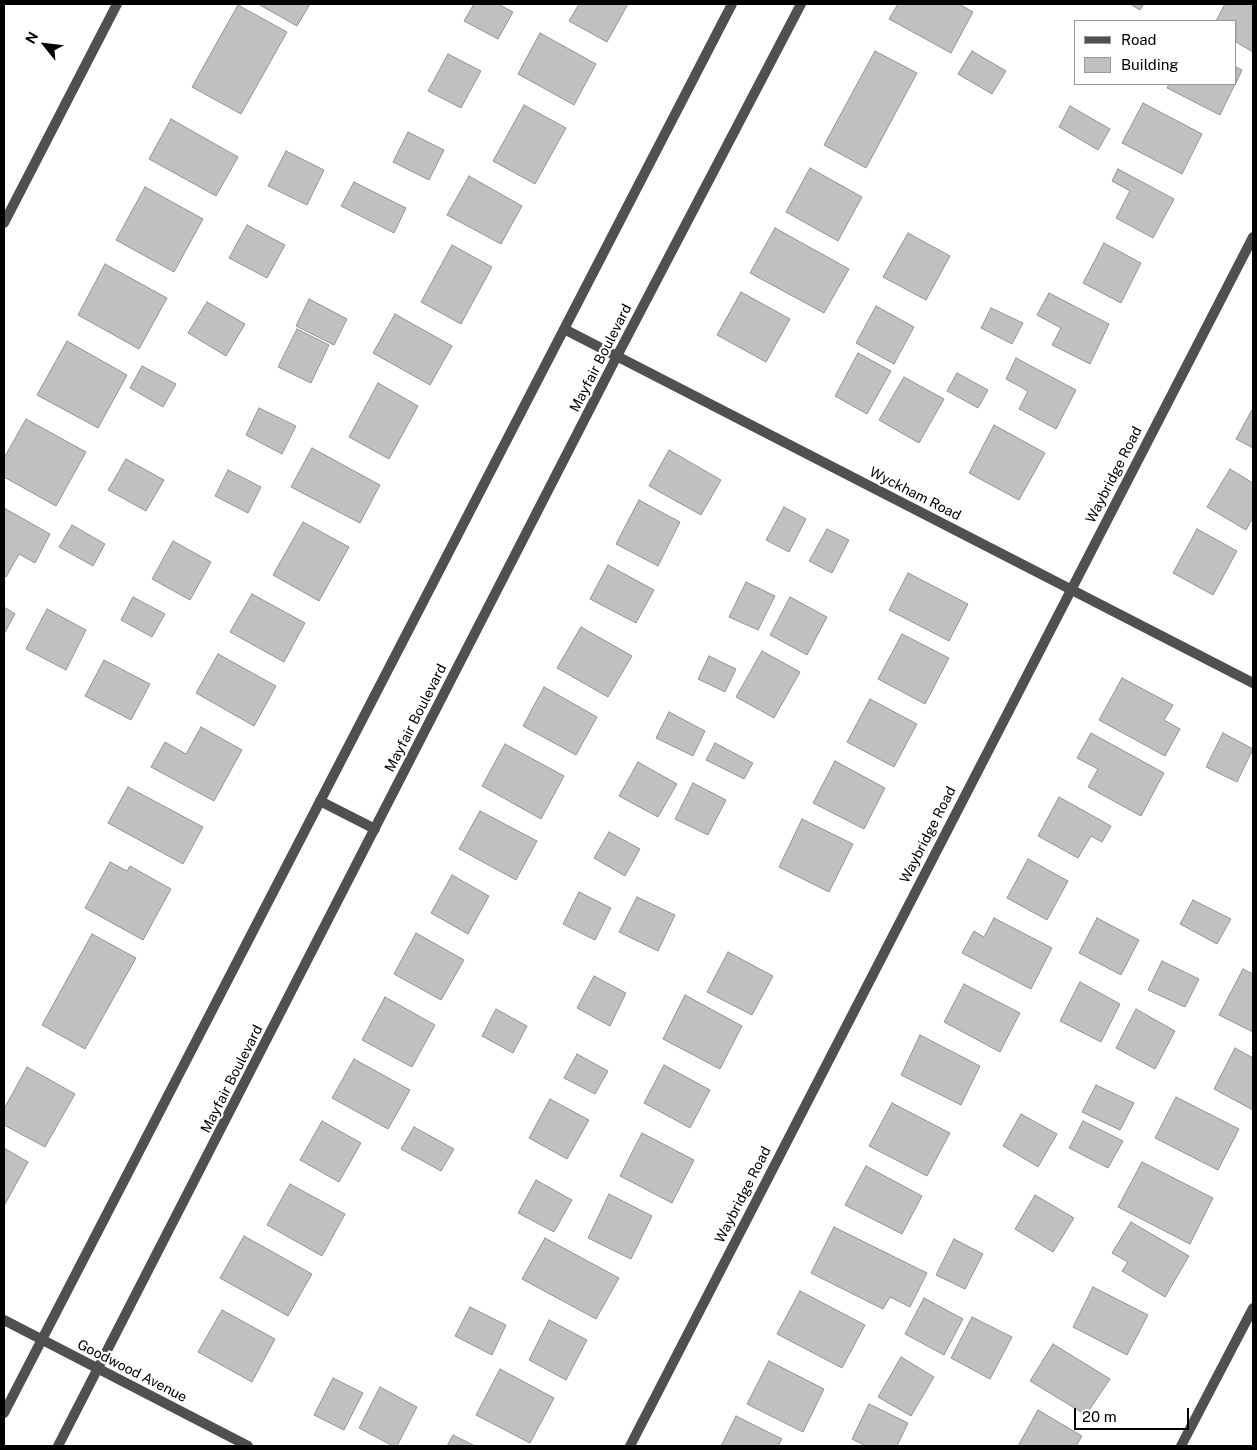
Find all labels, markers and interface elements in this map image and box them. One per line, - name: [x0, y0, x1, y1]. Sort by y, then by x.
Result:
- north arrow: [20, 20, 70, 70]
- legend: [1074, 20, 1237, 85]
- text: N: [22, 29, 42, 46]
- text: Road: [1121, 31, 1157, 48]
- text: Building: [1121, 56, 1179, 73]
- street label: Mayfair Boulevard: [567, 301, 635, 415]
- street label: Waybridge Road: [1082, 424, 1146, 526]
- street label: Wyckham Road: [866, 464, 964, 524]
- street label: Mayfair Boulevard: [382, 661, 450, 775]
- street label: Waybridge Road: [896, 784, 960, 886]
- street label: Mayfair Boulevard: [198, 1022, 266, 1136]
- street label: Waybridge Road: [711, 1144, 775, 1246]
- street label: Goodwood Avenue: [74, 1336, 190, 1406]
- scale bar: [1077, 1398, 1192, 1430]
- text: 20 m: [1082, 1408, 1117, 1425]

